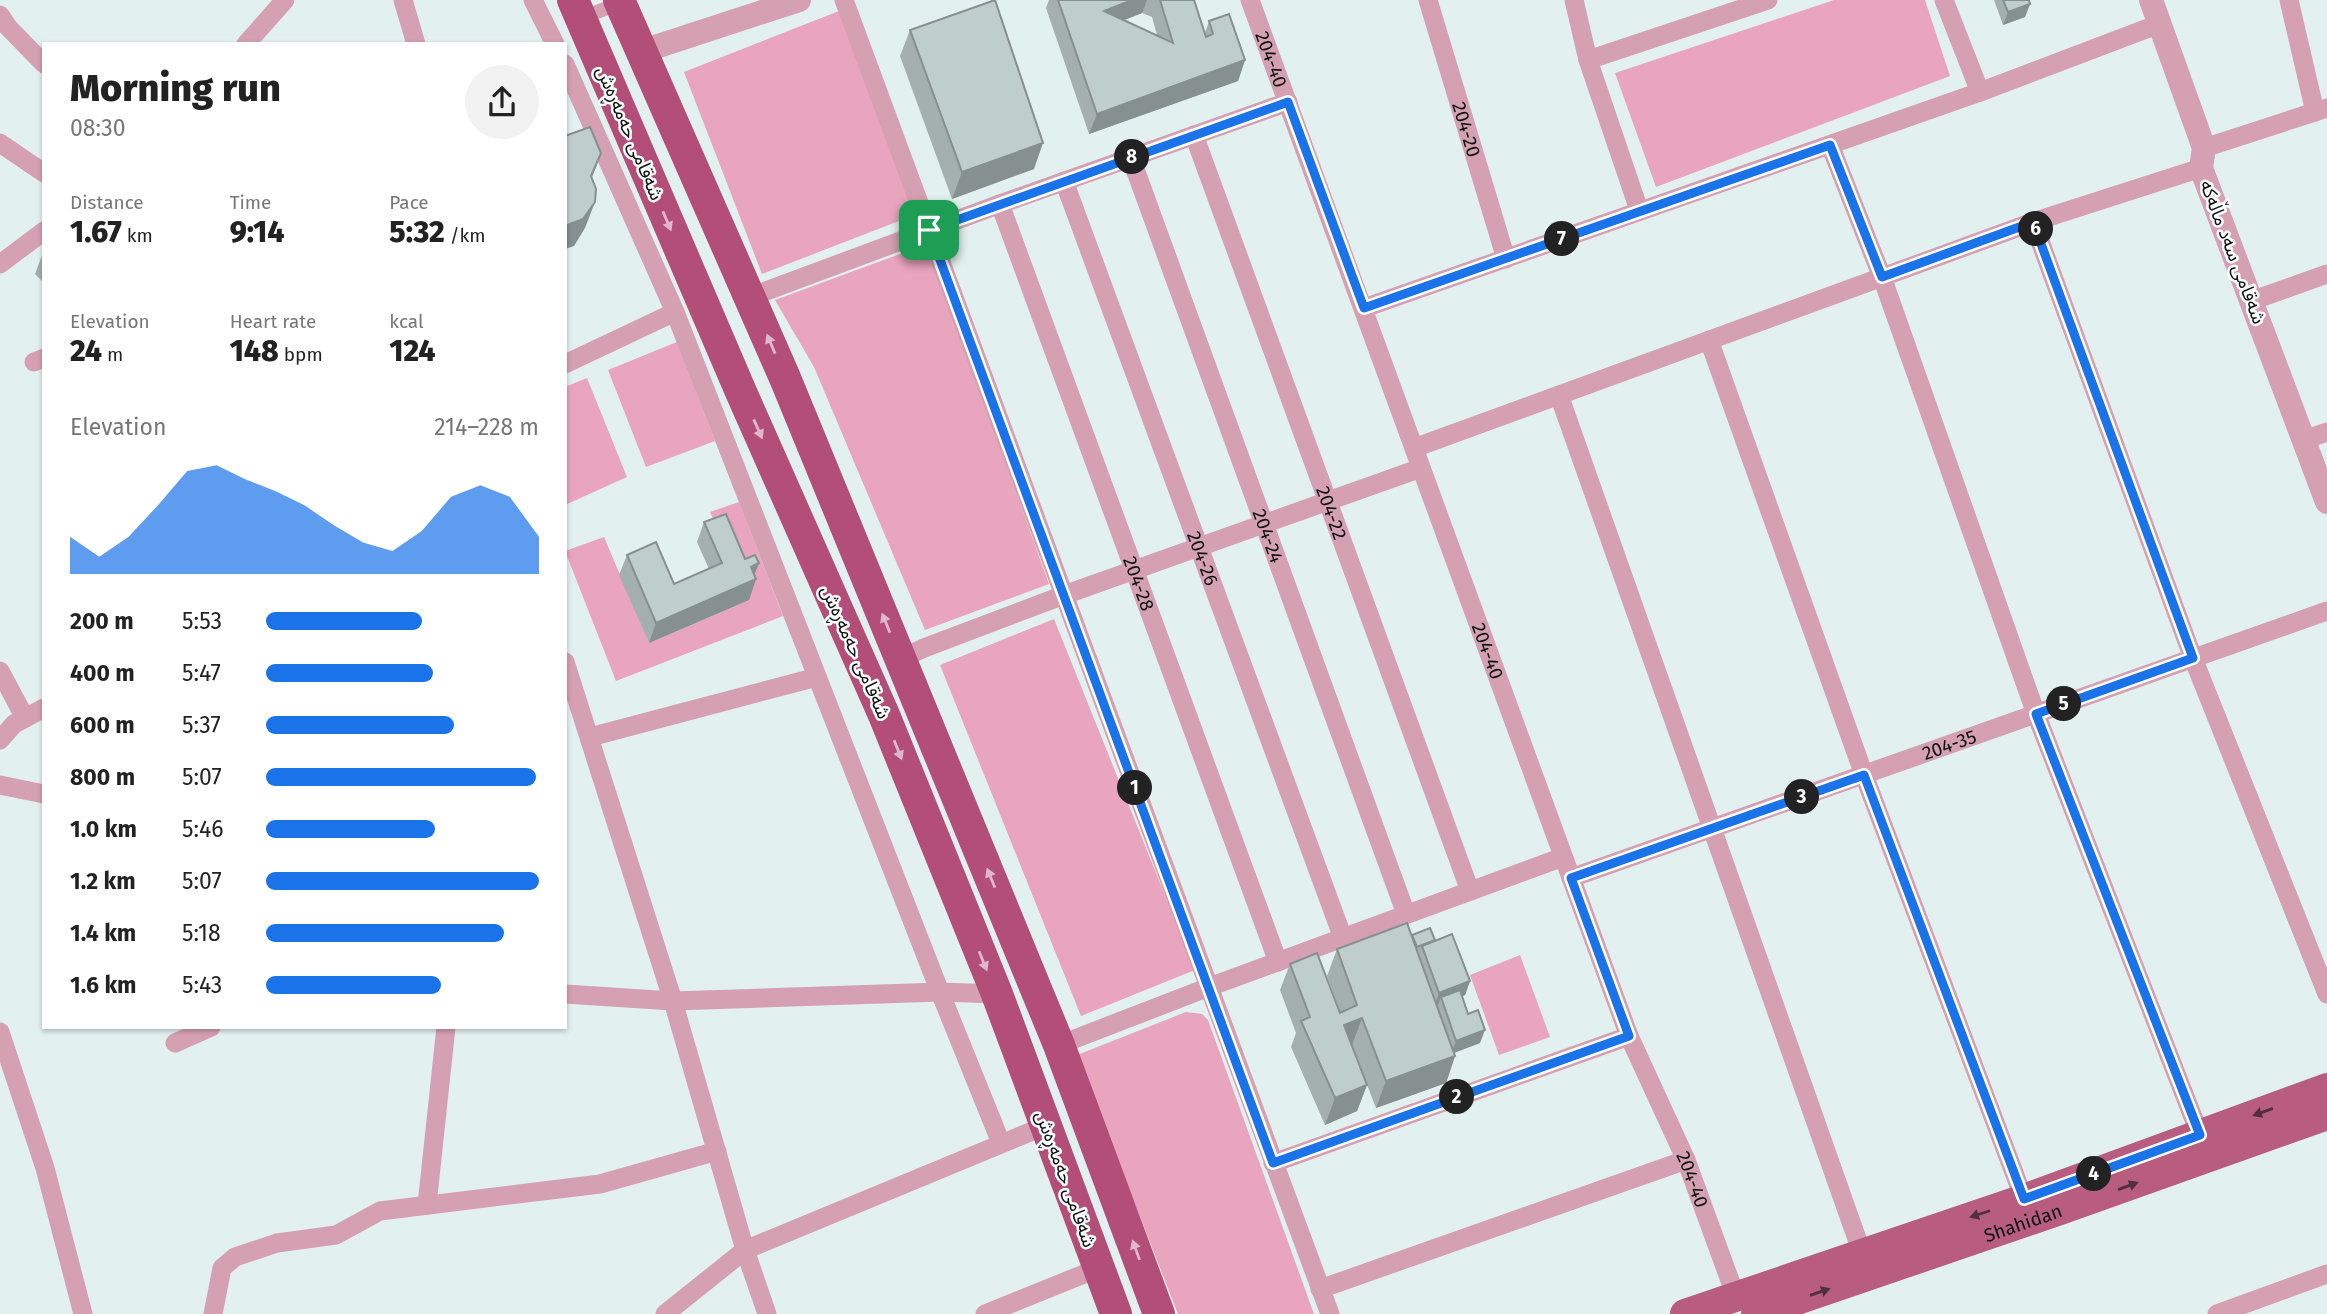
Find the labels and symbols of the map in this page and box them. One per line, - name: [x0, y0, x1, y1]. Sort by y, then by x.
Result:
- street label: 204-40: [1251, 28, 1292, 90]
- street label: شەقامی حەمەڕەش: [588, 62, 669, 205]
- street label: 204-20: [1448, 99, 1486, 160]
- pin: 8: [1114, 140, 1150, 174]
- street label: شەقامی سەد ماڵەکە: [2195, 176, 2273, 327]
- pin: [899, 200, 959, 260]
- one-way arrow: [662, 210, 673, 231]
- pin: 6: [2018, 212, 2054, 246]
- pin: 7: [1544, 222, 1580, 256]
- one-way arrow: [765, 334, 776, 355]
- one-way arrow: [752, 419, 764, 439]
- street label: 204-22: [1312, 483, 1352, 543]
- street label: 204-24: [1248, 506, 1289, 566]
- street label: 204-26: [1183, 528, 1224, 589]
- street label: 204-28: [1119, 553, 1160, 614]
- street label: شەقامی حەمەڕەش: [813, 582, 896, 724]
- one-way arrow: [880, 612, 891, 633]
- street label: 204-40: [1467, 619, 1509, 682]
- pin: 5: [2046, 686, 2082, 722]
- street label: 204-35: [1919, 724, 1979, 765]
- one-way arrow: [892, 740, 904, 760]
- pin: 1: [1118, 770, 1152, 806]
- pin: 3: [1784, 780, 1820, 814]
- one-way arrow: [985, 868, 996, 889]
- one-way arrow: [978, 951, 989, 972]
- pin: 2: [1440, 1080, 1474, 1114]
- one-way arrow: [2253, 1106, 2274, 1117]
- street label: شەقامی حەمەڕەش: [1027, 1108, 1101, 1252]
- street label: 204-40: [1672, 1147, 1714, 1210]
- pin: 4: [2076, 1156, 2112, 1192]
- one-way arrow: [2118, 1180, 2139, 1191]
- street label: Shahidan: [1981, 1199, 2065, 1247]
- one-way arrow: [1969, 1209, 1990, 1220]
- one-way arrow: [1130, 1239, 1141, 1260]
- one-way arrow: [1810, 1286, 1831, 1297]

